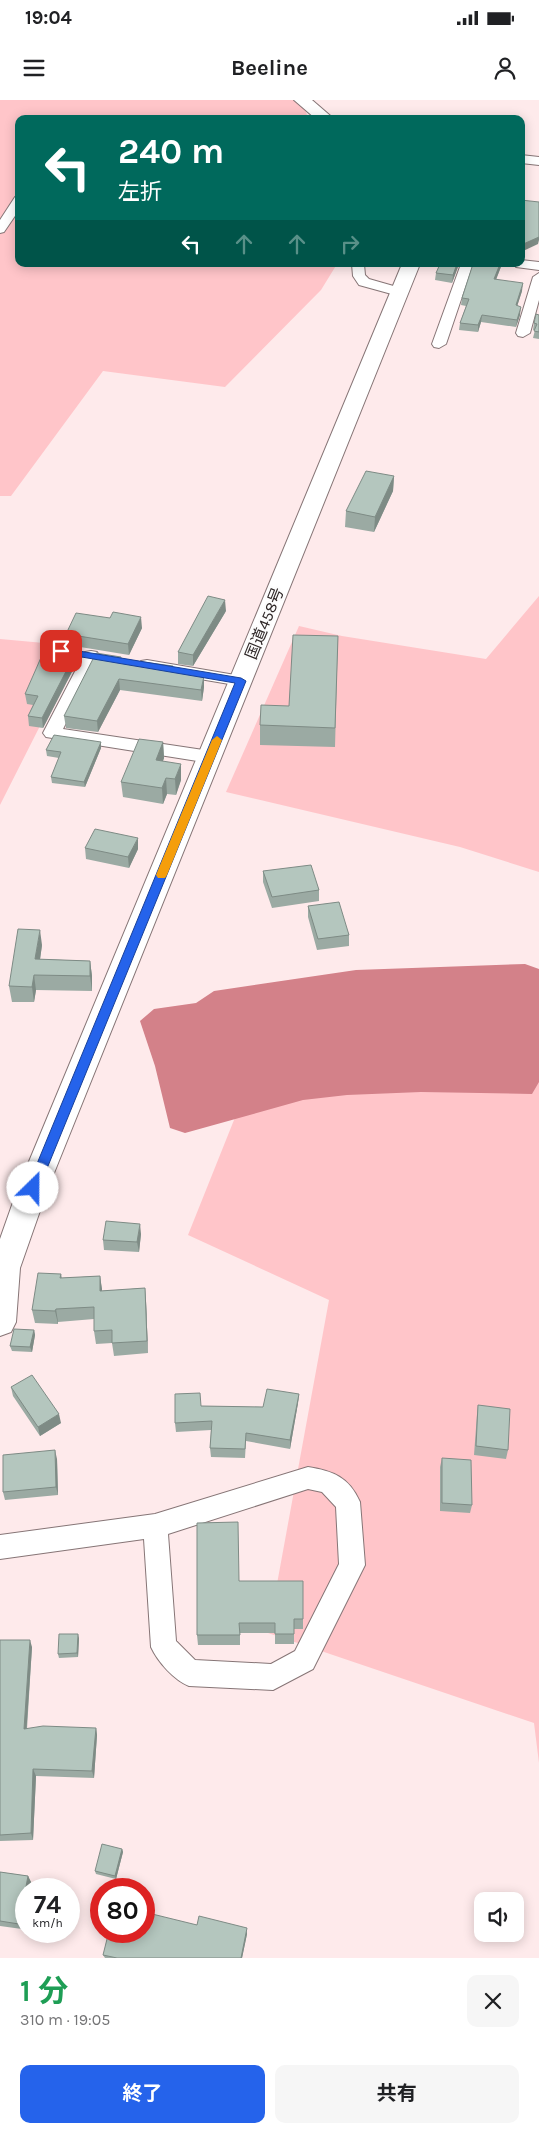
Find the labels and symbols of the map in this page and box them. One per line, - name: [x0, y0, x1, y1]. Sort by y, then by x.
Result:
- street label: 国道458号: [241, 584, 287, 662]
- pin: [40, 630, 82, 672]
- position arrow: [6, 1161, 58, 1213]
- speed limit sign: 80: [90, 1878, 155, 1943]

